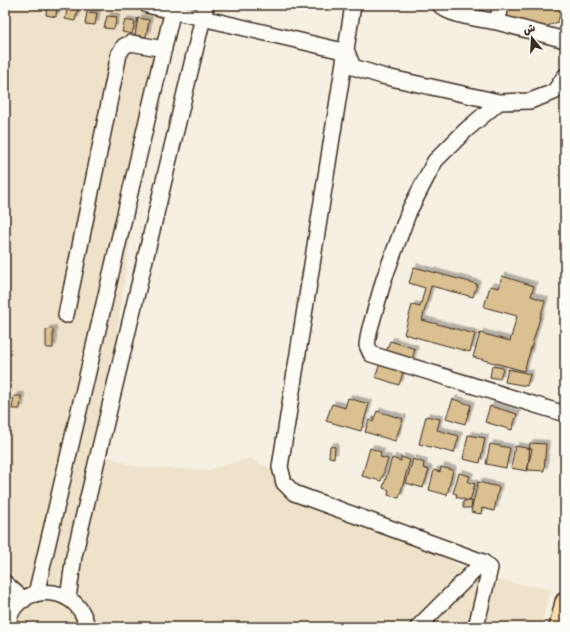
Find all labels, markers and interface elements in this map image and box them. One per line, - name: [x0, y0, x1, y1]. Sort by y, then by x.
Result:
- north arrow: [512, 18, 552, 58]
- text: ش: [521, 21, 537, 38]

